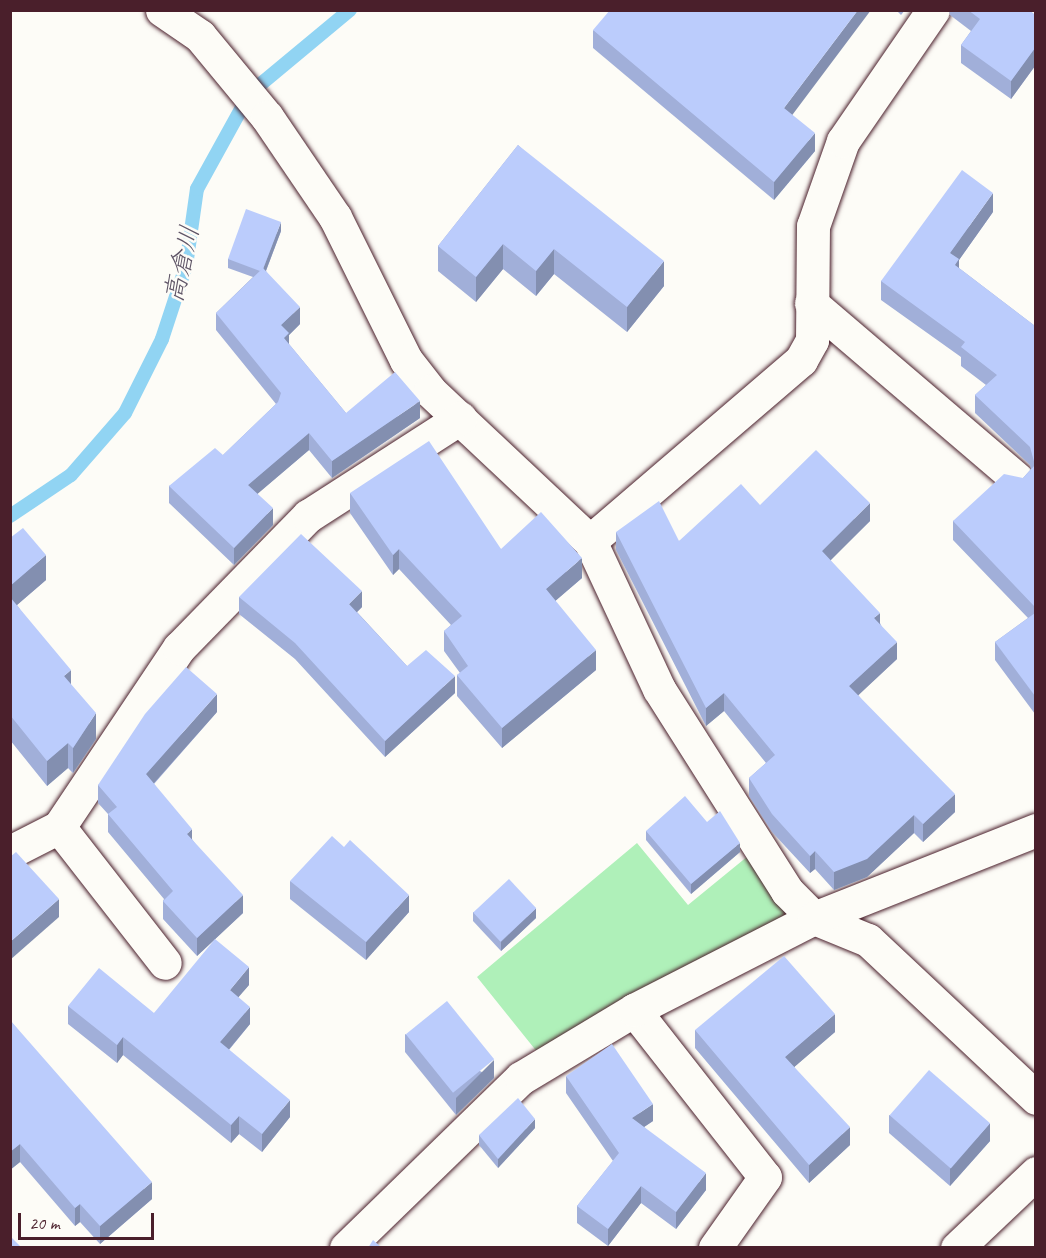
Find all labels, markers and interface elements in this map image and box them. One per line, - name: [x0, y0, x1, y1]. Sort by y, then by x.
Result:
- water label: 高倉川: [158, 222, 206, 306]
- scale bar: [21, 1201, 158, 1239]
- text: 20 m: [29, 1212, 60, 1234]

